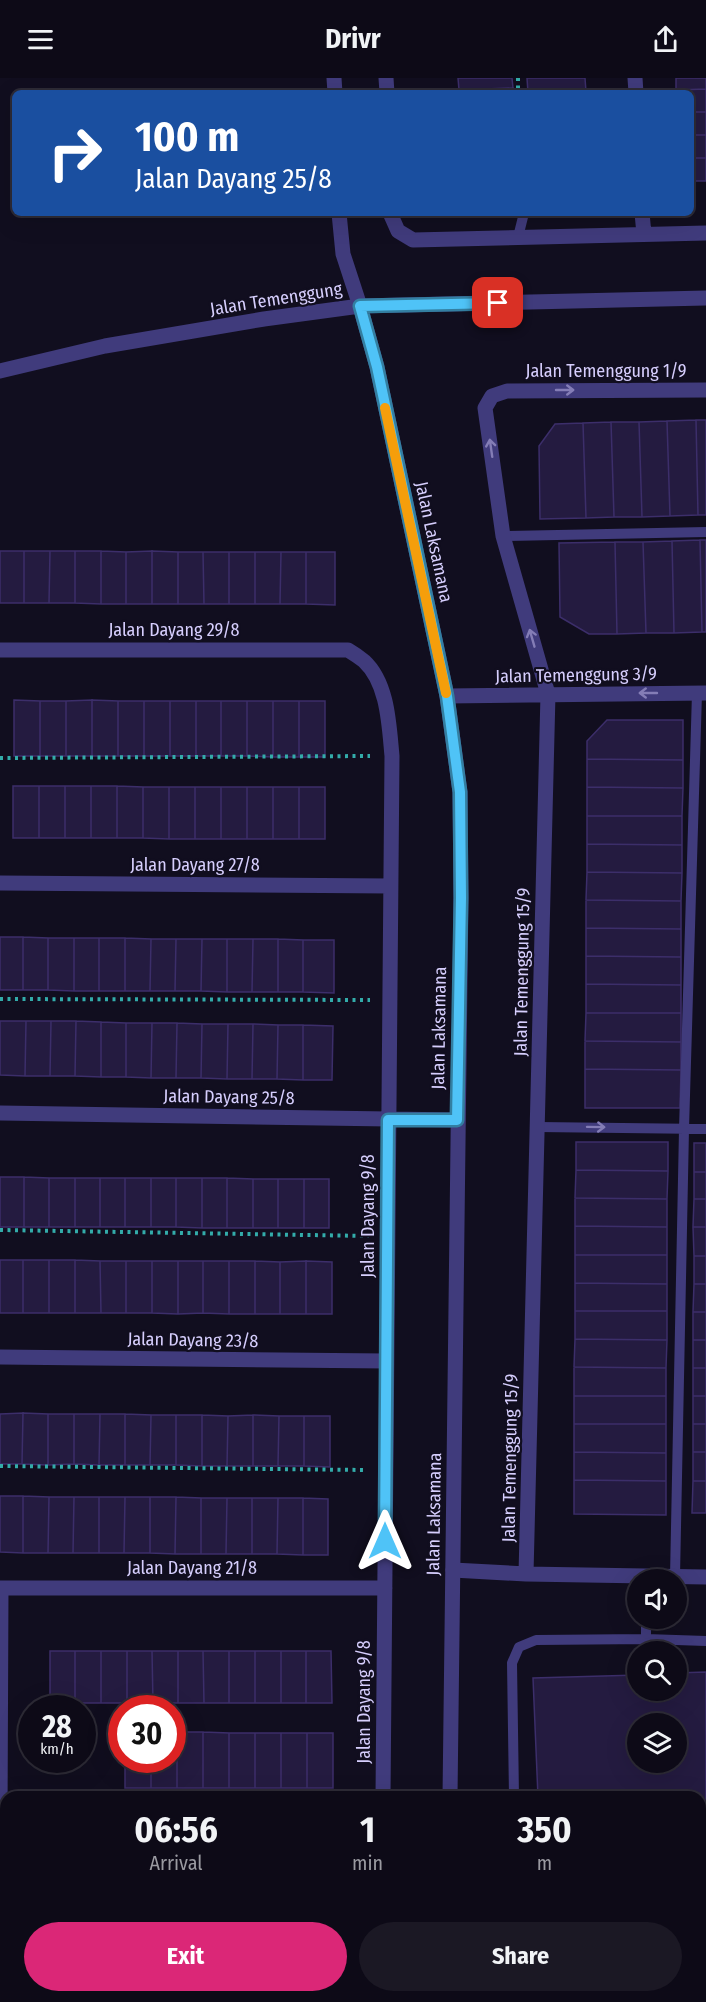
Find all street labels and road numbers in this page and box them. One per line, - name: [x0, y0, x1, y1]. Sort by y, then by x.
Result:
- street label: Jalan Temenggung: [208, 278, 344, 320]
- street label: Jalan Temenggung 1/9: [525, 360, 687, 382]
- street label: Jalan Laksamana: [410, 480, 458, 605]
- street label: Jalan Dayang 29/8: [108, 619, 240, 641]
- street label: Jalan Temenggung 3/9: [495, 663, 657, 687]
- street label: Jalan Dayang 27/8: [130, 854, 260, 876]
- street label: Jalan Temenggung 15/9: [510, 887, 534, 1057]
- street label: Jalan Laksamana: [427, 966, 451, 1090]
- street label: Jalan Dayang 25/8: [163, 1085, 295, 1109]
- street label: Jalan Dayang 9/8: [357, 1154, 379, 1278]
- street label: Jalan Dayang 23/8: [127, 1328, 259, 1352]
- street label: Jalan Temenggung 15/9: [498, 1373, 522, 1543]
- street label: Jalan Laksamana: [422, 1452, 446, 1576]
- street label: Jalan Dayang 21/8: [127, 1557, 257, 1579]
- street label: Jalan Dayang 9/8: [353, 1640, 375, 1764]

